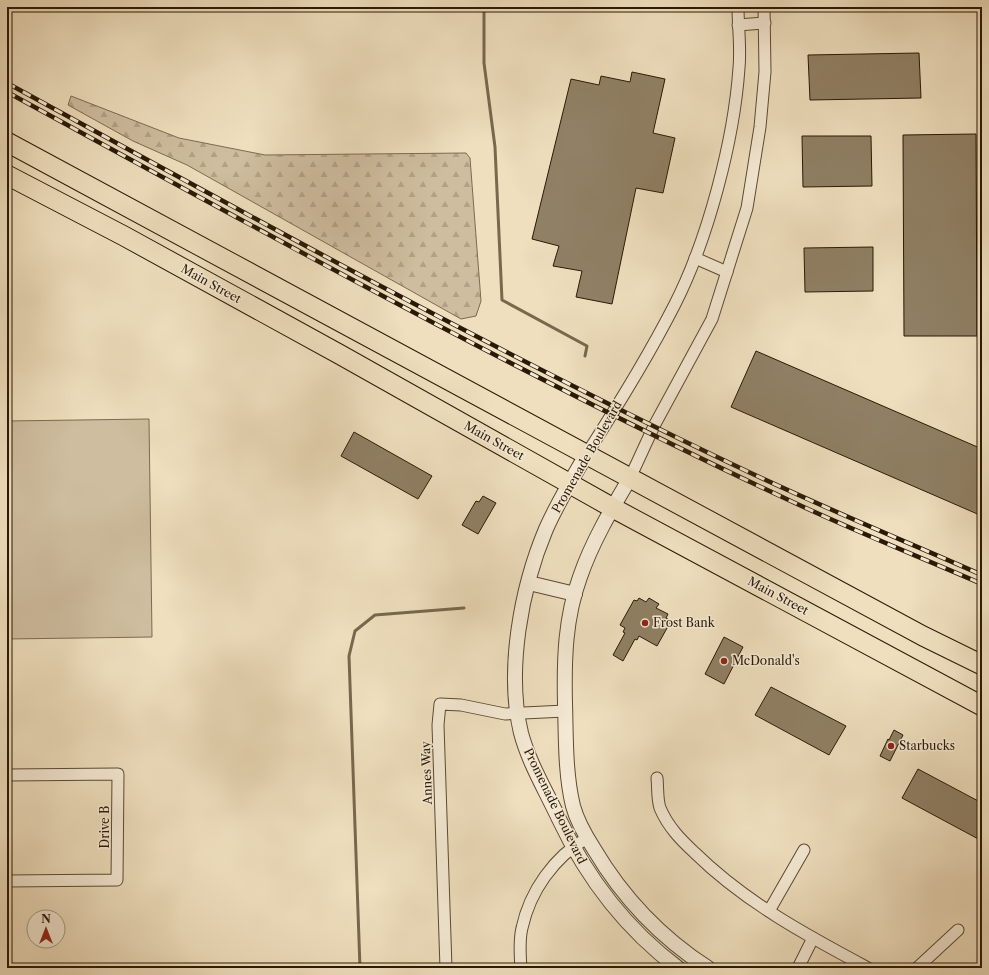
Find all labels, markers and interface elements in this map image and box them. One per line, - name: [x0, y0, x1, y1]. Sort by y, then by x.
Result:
- street label: Main Street: [178, 261, 245, 307]
- street label: Promenade Boulevard: [548, 397, 625, 516]
- street label: Main Street: [461, 418, 528, 464]
- street label: Main Street: [745, 573, 812, 618]
- place label: Frost Bank: [653, 615, 716, 630]
- marker: Frost Bank: [640, 618, 650, 628]
- place label: McDonald's: [732, 653, 800, 668]
- marker: McDonald's: [719, 656, 729, 666]
- place label: Starbucks: [899, 738, 955, 753]
- street label: Annes Way: [418, 741, 435, 806]
- marker: Starbucks: [886, 741, 896, 751]
- street label: Promenade Boulevard: [521, 745, 590, 867]
- street label: Drive B: [97, 806, 112, 848]
- north arrow: [26, 909, 66, 949]
- text: N: [41, 912, 51, 926]

